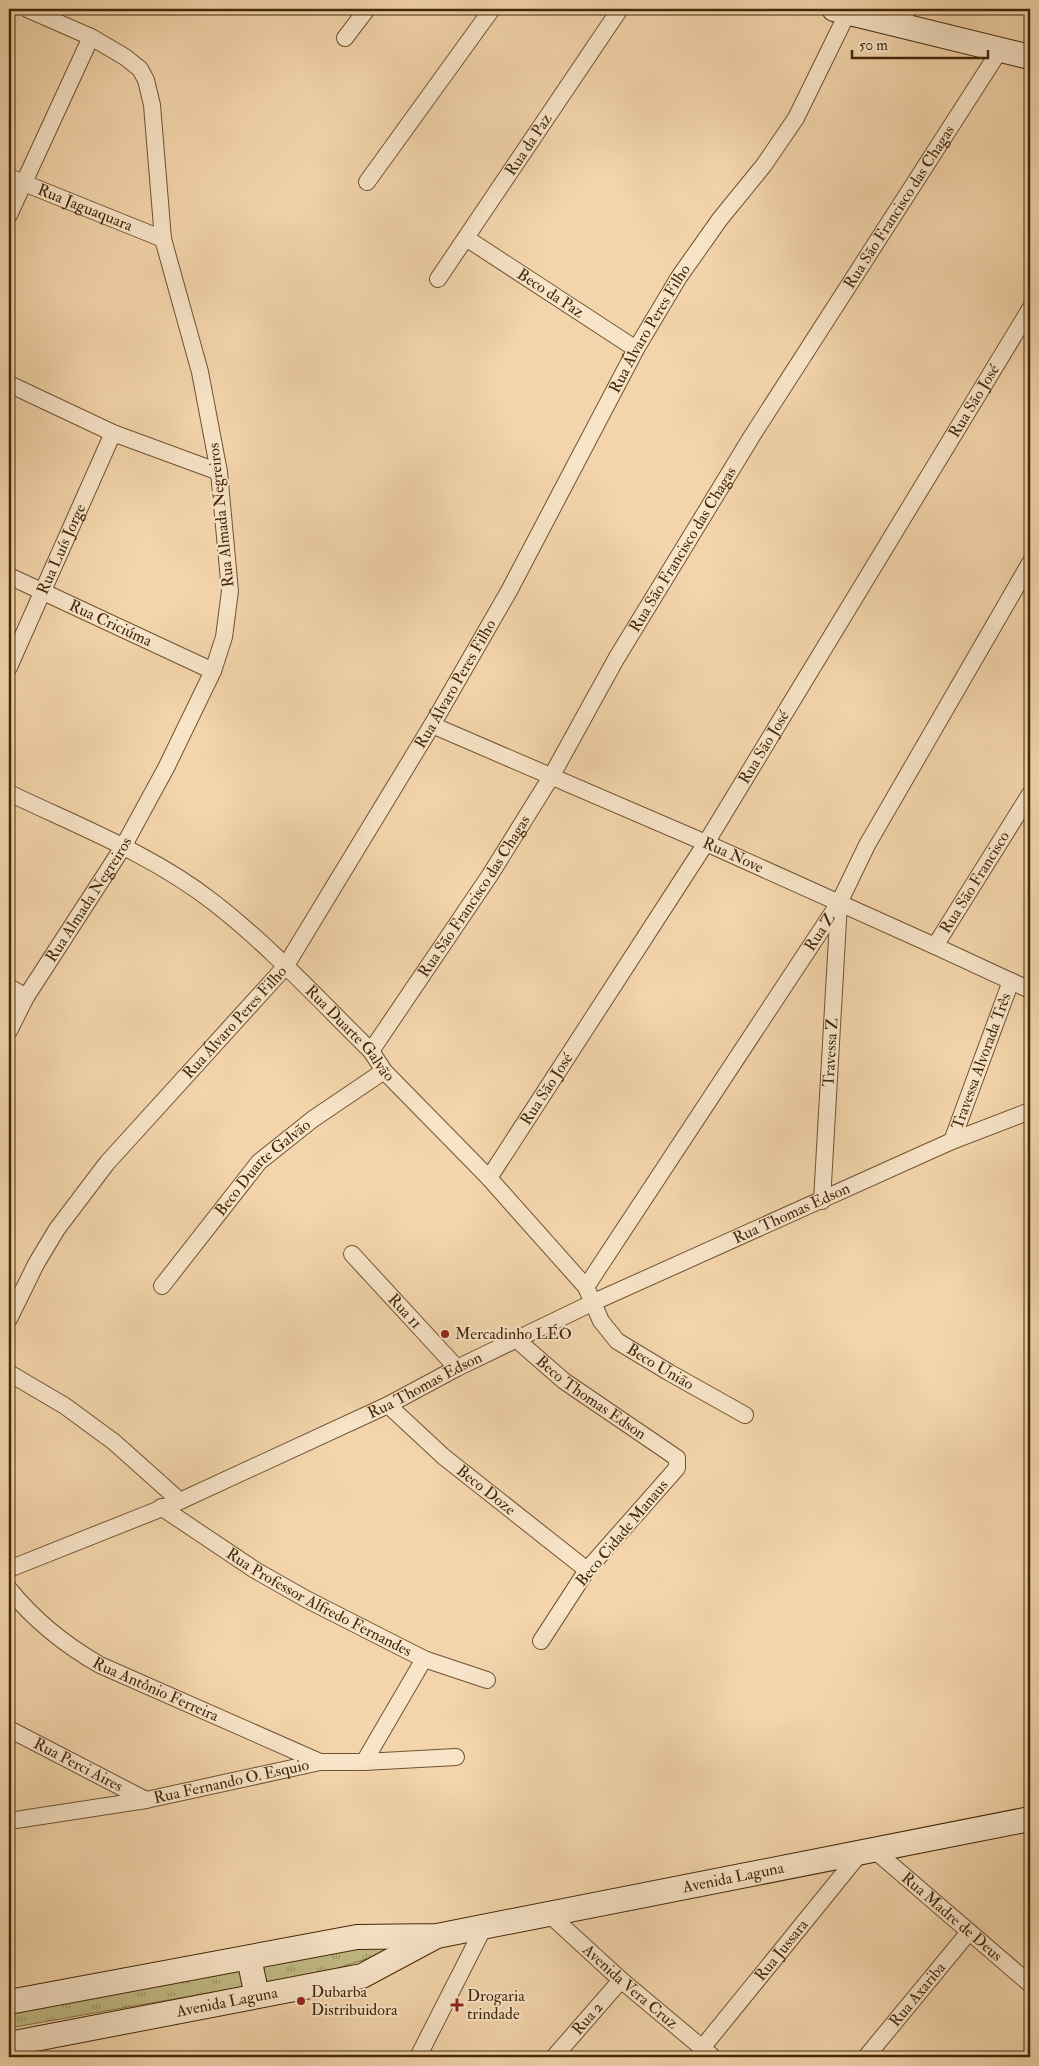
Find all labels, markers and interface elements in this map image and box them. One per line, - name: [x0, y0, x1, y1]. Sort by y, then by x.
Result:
- scale bar: [852, 28, 988, 60]
- text: 50 m: [859, 36, 888, 55]
- street label: Rua da Paz: [501, 110, 557, 180]
- street label: Rua São Francisco das Chagas: [839, 122, 959, 292]
- street label: Rua Jaguaquara: [35, 180, 136, 236]
- street label: Rua Álvaro Peres Filho: [605, 260, 695, 397]
- street label: Beco da Paz: [513, 264, 588, 322]
- street label: Rua São José: [944, 361, 1004, 441]
- street label: Rua Almada Negreiros: [203, 442, 239, 588]
- street label: Rua São Francisco das Chagas: [625, 463, 741, 636]
- street label: Rua Luís Jorge: [33, 501, 90, 597]
- street label: Rua Criciúma: [66, 595, 156, 651]
- street label: Rua Álvaro Peres Filho: [410, 616, 501, 752]
- street label: Rua São José: [734, 707, 794, 788]
- street label: Rua São Francisco das Chagas: [414, 811, 535, 981]
- street label: Rua São Francisco: [935, 827, 1014, 937]
- street label: Rua Almada Negreiros: [41, 833, 137, 966]
- street label: Rua Nove: [700, 833, 767, 878]
- street label: Rua Z: [800, 909, 840, 955]
- street label: Rua Álvaro Peres Filho: [178, 961, 291, 1083]
- street label: Rua Duarte Galvão: [301, 981, 399, 1086]
- street label: Travessa Alvorada Três: [947, 990, 1016, 1132]
- street label: Travessa Z: [819, 1017, 842, 1087]
- street label: Rua São José: [516, 1049, 578, 1129]
- street label: Beco Duarte Galvão: [211, 1115, 315, 1220]
- street label: Rua Thomas Edson: [730, 1178, 853, 1248]
- street label: Rua 11: [384, 1290, 426, 1333]
- place label: Mercadinho LÉO: [455, 1323, 572, 1344]
- marker: Mercadinho LÉO: [439, 1328, 451, 1340]
- street label: Beco União: [623, 1339, 698, 1394]
- street label: Rua Thomas Edson: [365, 1347, 485, 1423]
- street label: Beco Thomas Edson: [532, 1351, 650, 1444]
- street label: Beco Doze: [452, 1461, 520, 1520]
- street label: Beco Cidade Manaus: [571, 1475, 673, 1591]
- street label: Rua Professor Alfredo Fernandes: [222, 1544, 415, 1661]
- street label: Rua Antônio Ferreira: [89, 1653, 222, 1726]
- street label: Rua Perci Aires: [30, 1734, 126, 1796]
- street label: Rua Fernando O. Esquio: [152, 1755, 311, 1808]
- street label: Avenida Laguna: [680, 1858, 786, 1898]
- street label: Rua Madre de Deus: [897, 1868, 1006, 1966]
- street label: Rua Jussara: [750, 1915, 813, 1985]
- street label: Avenida Vera Cruz: [578, 1939, 682, 2034]
- street label: Rua Axariba: [885, 1958, 950, 2031]
- street label: Avenida Laguna: [174, 1982, 280, 2022]
- place label: Dubarba Distribuidora: [311, 1982, 398, 2020]
- place label: Drogaria trindade: [467, 1986, 525, 2024]
- marker: Dubarba Distribuidora: [295, 1995, 307, 2007]
- street label: Rua 2: [568, 1998, 607, 2039]
- marker: Drogaria trindade: [451, 1999, 463, 2011]

